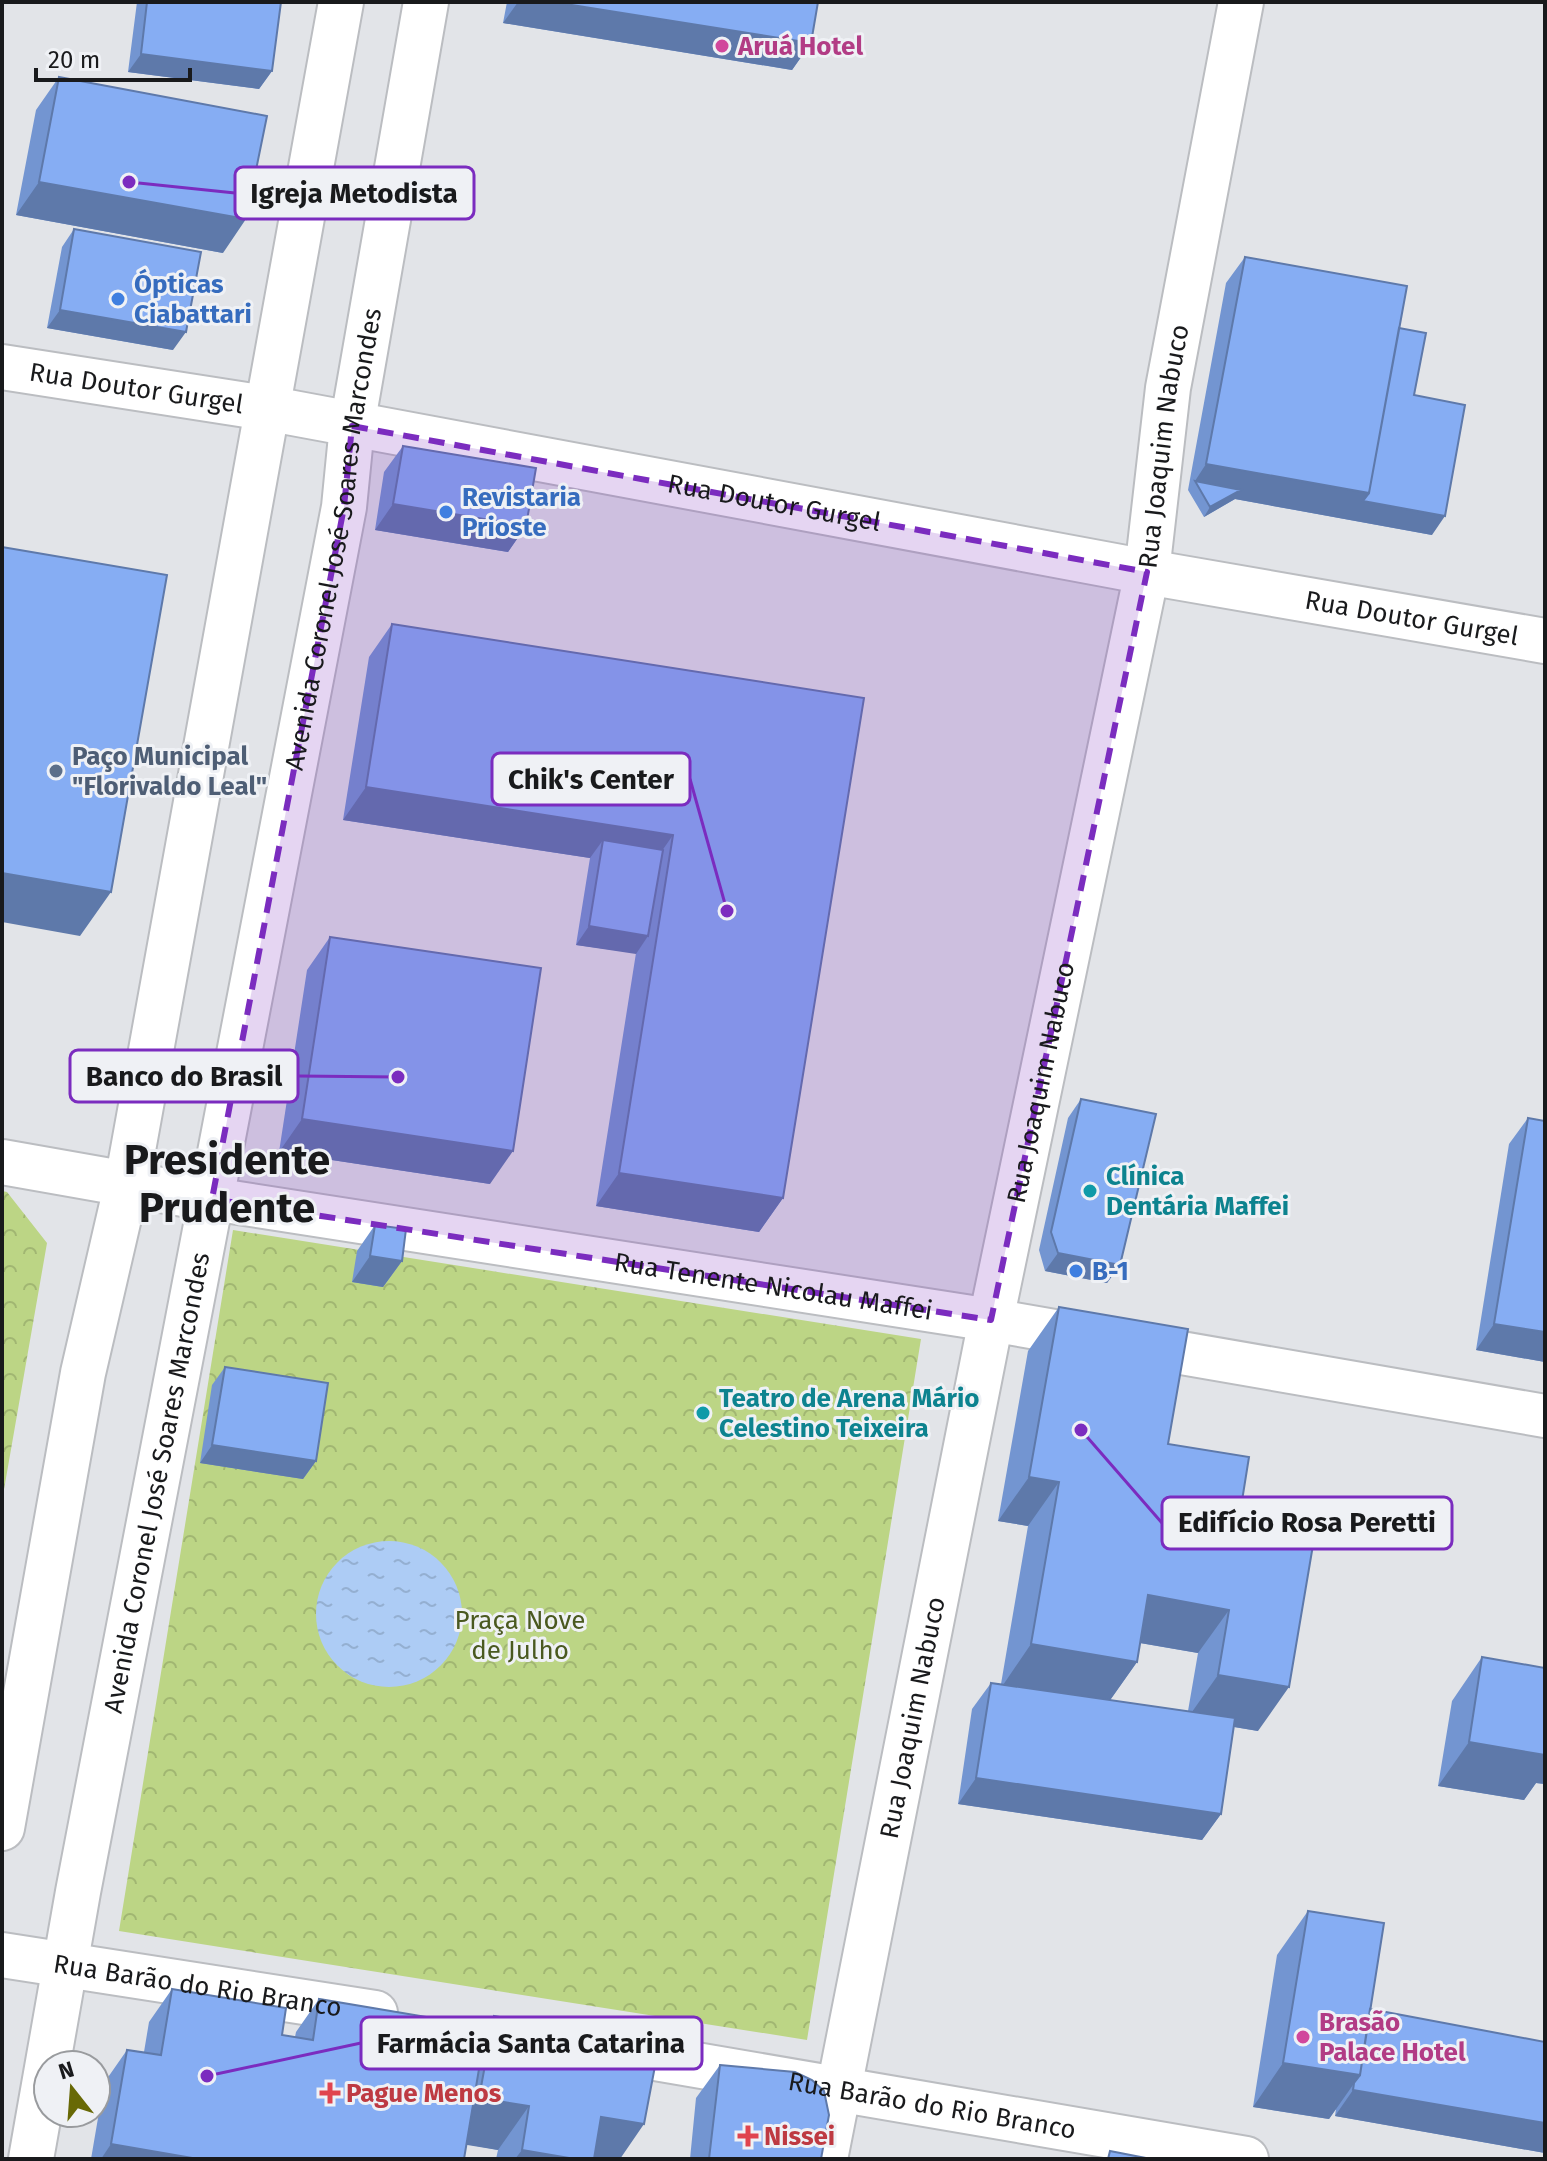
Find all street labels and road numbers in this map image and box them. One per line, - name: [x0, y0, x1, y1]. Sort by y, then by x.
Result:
- street label: Avenida Coronel José Soares Marcondes: [279, 306, 388, 773]
- street label: Rua Joaquim Nabuco: [1133, 322, 1196, 570]
- street label: Rua Doutor Gurgel: [27, 356, 246, 420]
- street label: Rua Doutor Gurgel: [665, 468, 884, 538]
- street label: Rua Doutor Gurgel: [1302, 585, 1521, 652]
- street label: Rua Joaquim Nabuco: [1001, 959, 1081, 1206]
- street label: Rua Tenente Nicolau Maffei: [612, 1247, 935, 1327]
- street label: Avenida Coronel José Soares Marcondes: [98, 1250, 217, 1716]
- street label: Rua Joaquim Nabuco: [874, 1594, 952, 1841]
- street label: Rua Barão do Rio Branco: [51, 1948, 344, 2024]
- street label: Rua Barão do Rio Branco: [786, 2066, 1078, 2146]

